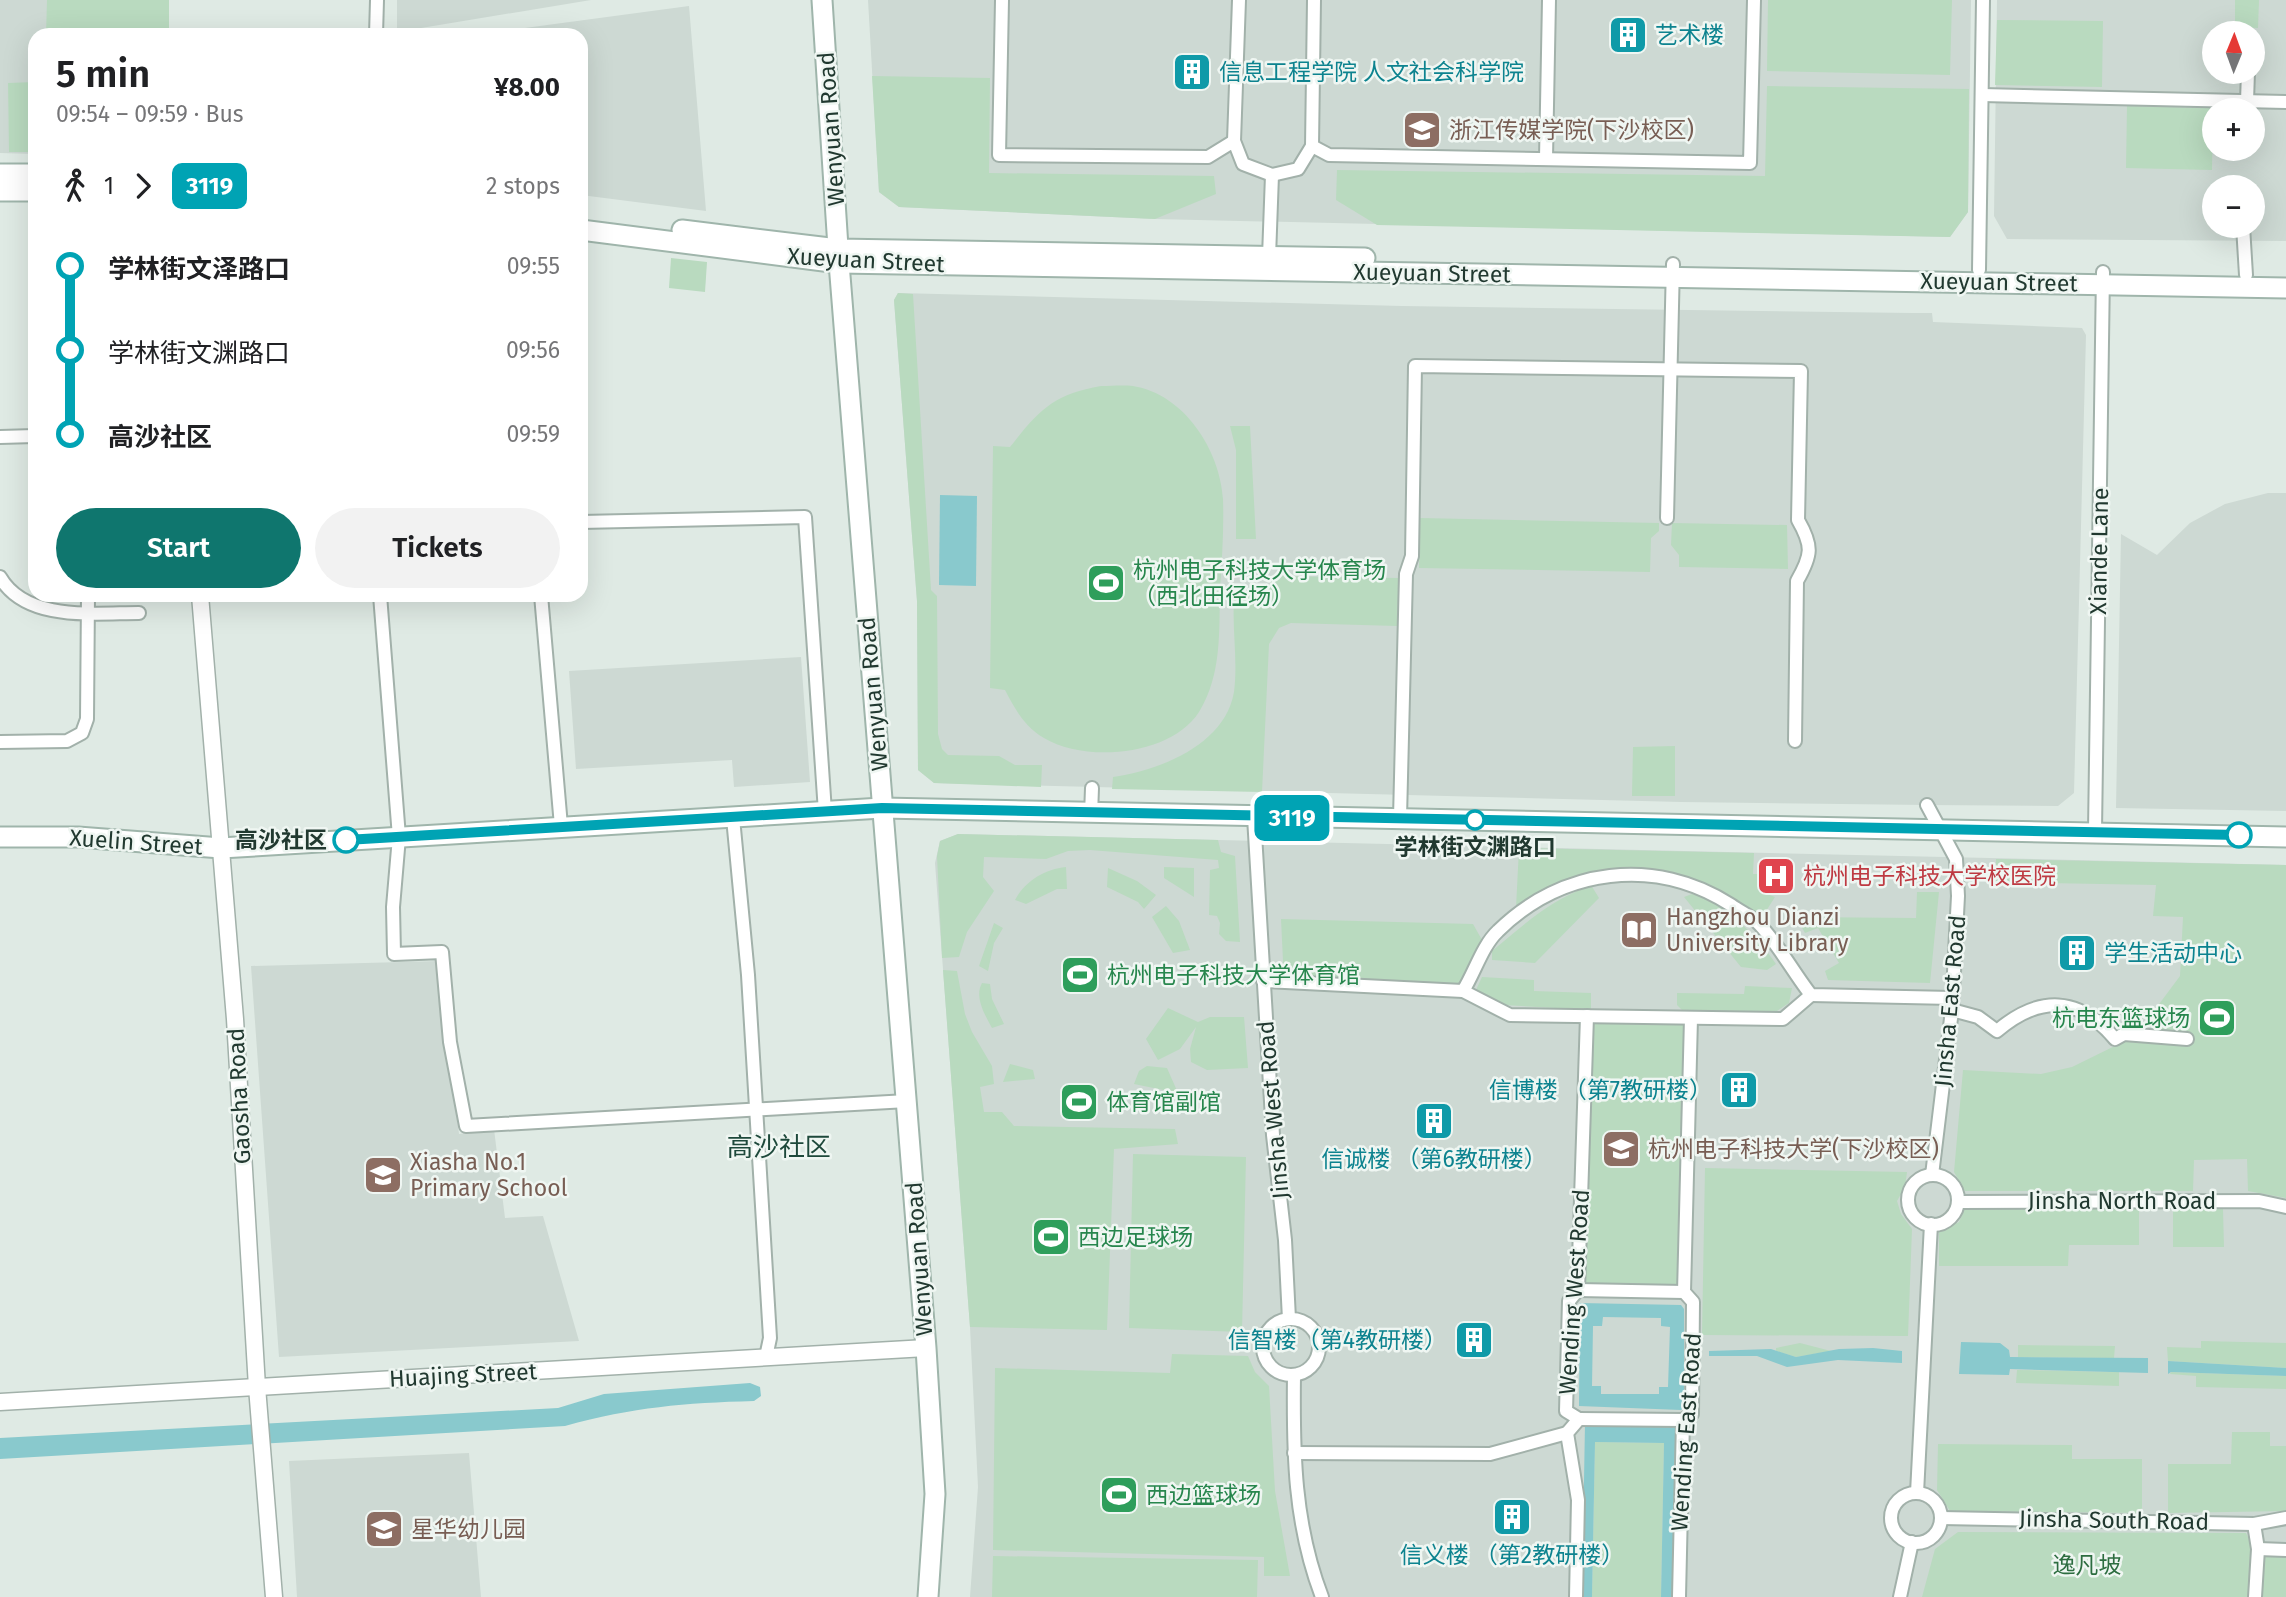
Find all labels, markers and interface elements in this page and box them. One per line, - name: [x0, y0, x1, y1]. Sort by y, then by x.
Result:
- building icon: 艺术楼: [1607, 14, 1649, 56]
- place label: 艺术楼: [1655, 21, 1724, 49]
- north arrow: [2202, 21, 2264, 84]
- map controls: [2202, 21, 2265, 238]
- text: 5 min: [56, 51, 150, 97]
- street label: Wenyuan Road: [812, 51, 850, 207]
- building icon: 信息工程学院 人文社会科学院: [1171, 51, 1213, 93]
- place label: 信息工程学院 人文社会科学院: [1219, 58, 1524, 86]
- text: ¥8.00: [494, 72, 560, 103]
- button: +: [2202, 98, 2265, 161]
- text: 09:54 – 09:59 · Bus: [56, 100, 244, 128]
- school or university icon: 浙江传媒学院(下沙校区): [1401, 109, 1443, 151]
- place label: 浙江传媒学院(下沙校区): [1449, 116, 1694, 144]
- icon: walk: [56, 167, 94, 205]
- icon: forward: [124, 167, 162, 205]
- text: 1: [104, 172, 114, 200]
- text: 3119: [186, 172, 233, 200]
- text: 2 stops: [486, 172, 560, 200]
- button: −: [2202, 175, 2265, 238]
- street label: Xueyuan Street: [787, 242, 946, 278]
- text: 09:55: [507, 252, 560, 280]
- text: 学林街文泽路口: [108, 254, 290, 285]
- street label: Xueyuan Street: [1353, 258, 1512, 288]
- street label: Xueyuan Street: [1920, 267, 2079, 297]
- text: 09:56: [506, 336, 560, 364]
- text: 学林街文渊路口: [108, 338, 290, 369]
- text: 09:59: [506, 420, 560, 448]
- text: 高沙社区: [108, 422, 212, 453]
- street label: Xiande Lane: [2084, 487, 2114, 615]
- button: Start: [56, 508, 301, 588]
- button: Tickets: [315, 508, 560, 588]
- place label: 杭州电子科技大学体育场 （西北田径场）: [1133, 556, 1386, 610]
- sports icon: 杭州电子科技大学体育场 （西北田径场）: [1085, 562, 1127, 604]
- street label: Wenyuan Road: [852, 616, 894, 772]
- line badge: 3119: [1243, 795, 1341, 841]
- text: 3119: [1268, 804, 1316, 832]
- marker: 学林街文渊路口: [1465, 810, 1485, 830]
- unlabelled marker: [2226, 822, 2252, 848]
- street label: Xuelin Street: [69, 823, 204, 861]
- place label: 高沙社区: [235, 826, 327, 854]
- marker: 高沙社区: [333, 827, 359, 853]
- place label: 学林街文渊路口: [1395, 833, 1556, 861]
- hospital icon: 杭州电子科技大学校医院: [1755, 855, 1797, 897]
- place label: 杭州电子科技大学校医院: [1803, 862, 2056, 890]
- place label: Hangzhou Dianzi University Library: [1666, 903, 1849, 957]
- library icon: Hangzhou Dianzi University Library: [1618, 909, 1660, 951]
- street label: Jinsha East Road: [1929, 914, 1971, 1088]
- building icon: 学生活动中心: [2056, 932, 2098, 974]
- place label: 学生活动中心: [2104, 939, 2242, 967]
- sports icon: 杭州电子科技大学体育馆: [1059, 954, 1101, 996]
- place label: 杭州电子科技大学体育馆: [1107, 961, 1360, 989]
- sports icon: 杭电东篮球场: [2196, 997, 2238, 1039]
- place label: 杭电东篮球场: [2052, 1004, 2190, 1032]
- street label: Jinsha West Road: [1251, 1019, 1295, 1201]
- street label: Gaosha Road: [221, 1027, 257, 1165]
- building icon: 信博楼 （第7教研楼）: [1718, 1069, 1760, 1111]
- place label: 信博楼 （第7教研楼）: [1489, 1076, 1712, 1104]
- sports icon: 体育馆副馆: [1058, 1081, 1100, 1123]
- place label: 体育馆副馆: [1106, 1088, 1221, 1116]
- building icon: 信诚楼 （第6教研楼）: [1413, 1100, 1455, 1142]
- school or university icon: 杭州电子科技大学(下沙校区): [1600, 1128, 1642, 1170]
- district label: 高沙社区: [727, 1132, 831, 1163]
- place label: 杭州电子科技大学(下沙校区): [1648, 1135, 1939, 1163]
- place label: 信诚楼 （第6教研楼）: [1321, 1145, 1547, 1173]
- place label: Xiasha No.1 Primary School: [410, 1148, 568, 1202]
- school or university icon: Xiasha No.1 Primary School: [362, 1154, 404, 1196]
- street label: Wenyuan Road: [900, 1181, 938, 1337]
- street label: Jinsha North Road: [2028, 1187, 2216, 1215]
- street label: Wending West Road: [1553, 1188, 1595, 1396]
- sports icon: 西边足球场: [1030, 1216, 1072, 1258]
- place label: 西边足球场: [1078, 1223, 1193, 1251]
- building icon: 信智楼（第4教研楼）: [1453, 1319, 1495, 1361]
- place label: 信智楼（第4教研楼）: [1228, 1326, 1447, 1354]
- street label: Wending East Road: [1665, 1332, 1707, 1532]
- street label: Huajing Street: [388, 1357, 538, 1393]
- sports icon: 西边篮球场: [1098, 1474, 1140, 1516]
- place label: 西边篮球场: [1146, 1481, 1261, 1509]
- building icon: 信义楼 （第2教研楼）: [1491, 1496, 1533, 1538]
- street label: Jinsha South Road: [2019, 1504, 2209, 1536]
- school or university icon: 星华幼儿园: [363, 1508, 405, 1550]
- place label: 星华幼儿园: [411, 1515, 526, 1543]
- place label: 信义楼 （第2教研楼）: [1400, 1541, 1624, 1569]
- park label: 逸凡坡: [2053, 1551, 2122, 1579]

